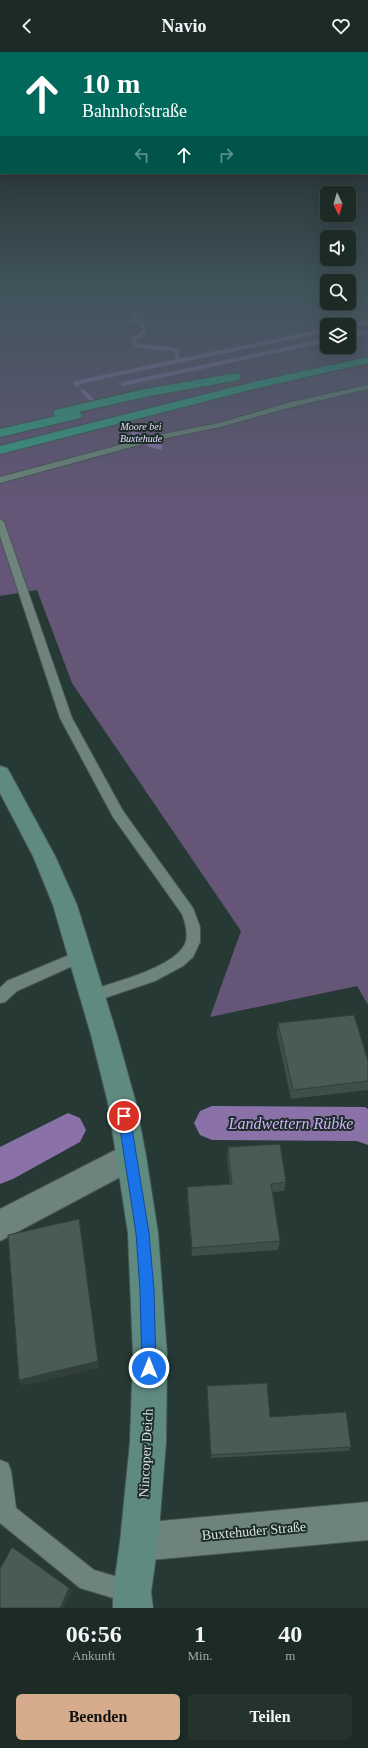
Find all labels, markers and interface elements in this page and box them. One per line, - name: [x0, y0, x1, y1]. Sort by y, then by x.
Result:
- icon: back: [16, 15, 38, 37]
- icon: heart: [330, 15, 352, 37]
- text: Navio: [162, 16, 207, 36]
- icon: ahead: [16, 68, 68, 120]
- text: 10 m: [82, 68, 140, 99]
- text: Bahnhofstraße: [82, 101, 187, 121]
- icon: left: [131, 144, 153, 166]
- icon: ahead: [173, 144, 195, 166]
- icon: right: [215, 144, 237, 166]
- north arrow: [320, 186, 356, 222]
- map controls: [320, 186, 356, 354]
- button: sound: [320, 230, 356, 266]
- button: search: [320, 274, 356, 310]
- button: layers: [320, 318, 356, 354]
- park label: Moore bei Buxtehude: [119, 421, 163, 444]
- pin: [107, 1099, 141, 1133]
- icon: arrive: [113, 1105, 135, 1127]
- water label: Landwettern Rübke: [228, 1115, 353, 1132]
- position arrow: [128, 1347, 170, 1389]
- street label: Nincoper Deich: [136, 1408, 156, 1498]
- street label: Buxtehuder Straße: [201, 1519, 307, 1543]
- text: 06:56: [66, 1621, 122, 1647]
- text: 1: [194, 1621, 206, 1647]
- text: 40: [278, 1621, 302, 1647]
- text: Ankunft: [72, 1648, 115, 1663]
- text: Min.: [188, 1648, 212, 1663]
- text: m: [285, 1648, 295, 1663]
- button: Beenden: [16, 1694, 180, 1740]
- button: Teilen: [188, 1694, 352, 1740]

